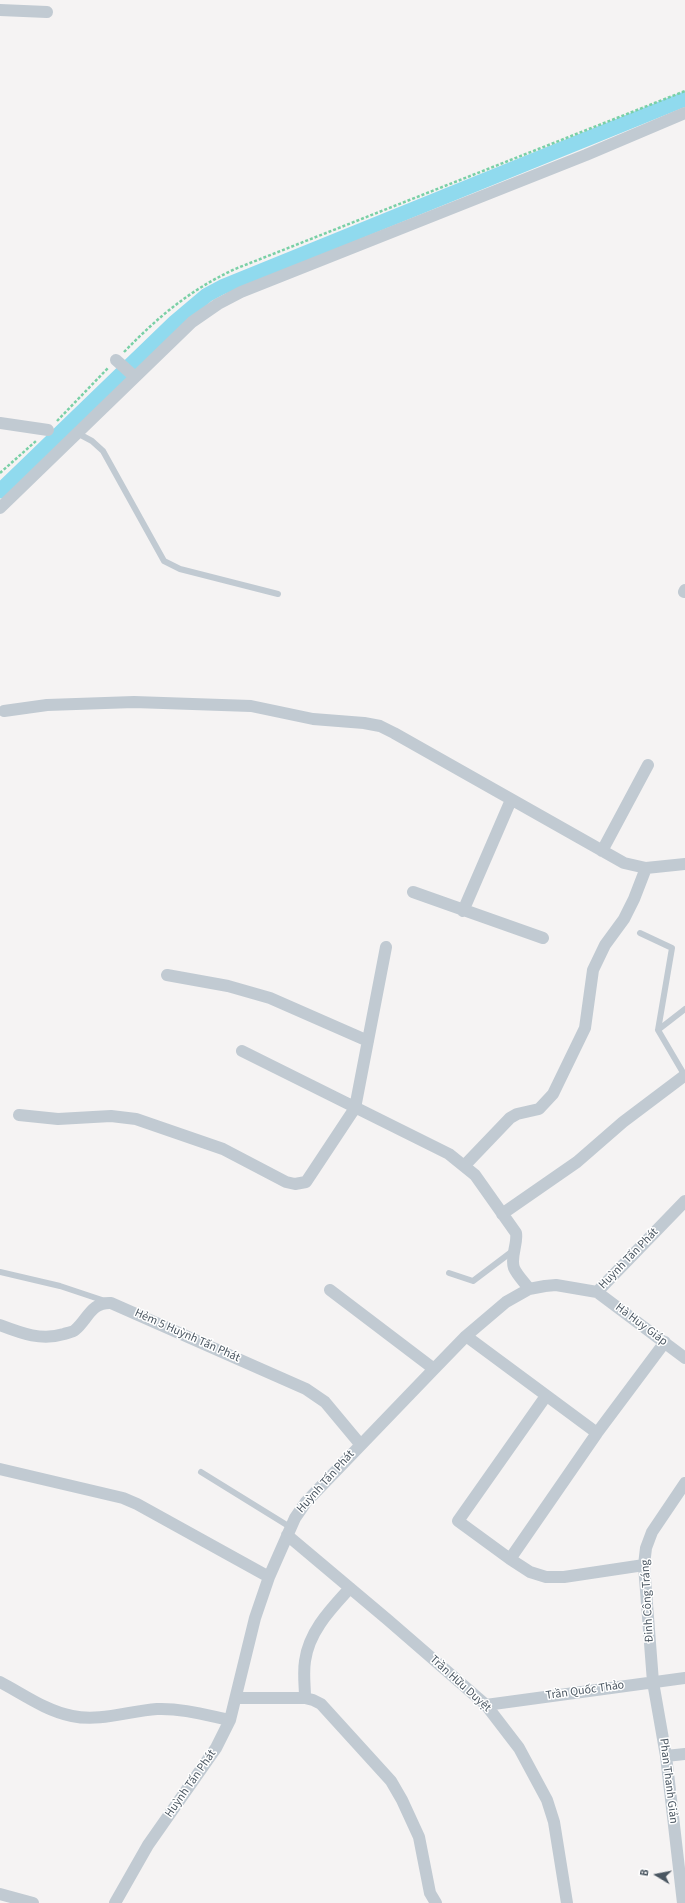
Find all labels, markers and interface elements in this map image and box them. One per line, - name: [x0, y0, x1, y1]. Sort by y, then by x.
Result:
- street label: Huỳnh Tấn Phát: [596, 1225, 662, 1293]
- street label: Hà Huy Giáp: [612, 1301, 670, 1349]
- street label: Hẻm 5 Huỳnh Tấn Phát: [132, 1306, 242, 1366]
- street label: Huỳnh Tấn Phát: [294, 1448, 358, 1516]
- street label: Đinh Công Tráng: [639, 1559, 657, 1643]
- street label: Trần Hữu Duyệt: [426, 1653, 494, 1715]
- street label: Trần Quốc Thảo: [545, 1678, 625, 1704]
- street label: Phan Thanh Giản: [656, 1738, 680, 1824]
- street label: Huỳnh Tấn Phát: [162, 1747, 220, 1821]
- north arrow: [637, 1855, 677, 1895]
- text: B: [637, 1868, 653, 1877]

